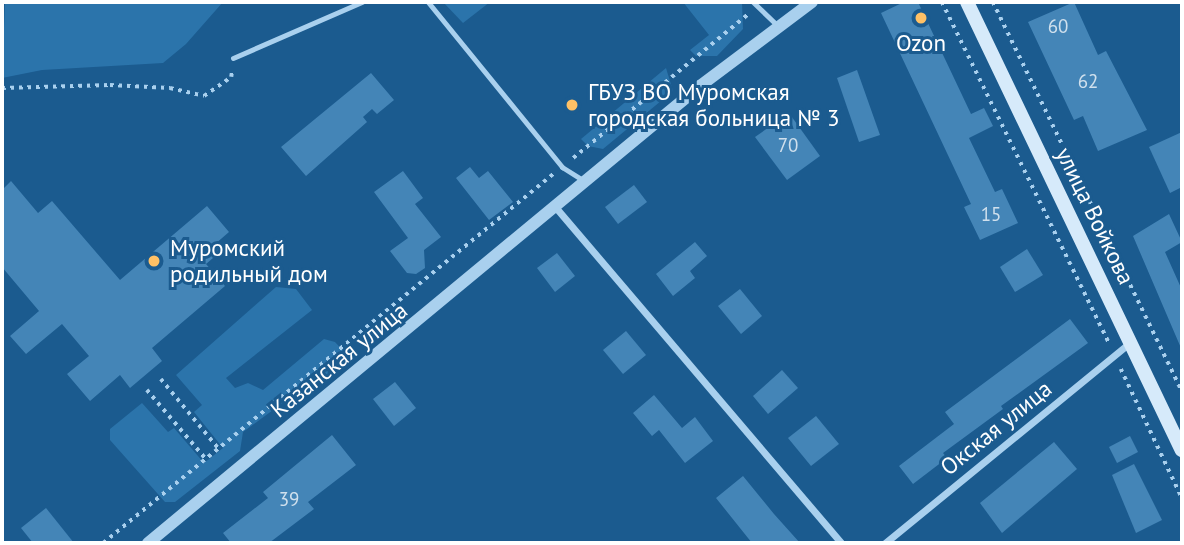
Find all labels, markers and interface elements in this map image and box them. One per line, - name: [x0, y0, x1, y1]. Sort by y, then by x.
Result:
- marker: Ozon: [913, 10, 929, 26]
- house number: 60: [1048, 16, 1068, 38]
- place label: Ozon: [896, 29, 946, 57]
- house number: 62: [1078, 71, 1098, 93]
- place label: ГБУЗ ВО Муромская городская больница № 3: [588, 78, 839, 132]
- marker: ГБУЗ ВО Муромская городская больница № 3: [562, 95, 582, 115]
- house number: 70: [778, 135, 798, 157]
- street label: улица Войкова: [1050, 143, 1140, 289]
- house number: 15: [981, 204, 1001, 226]
- place label: Муромский родильный дом: [170, 234, 328, 288]
- marker: Муромский родильный дом: [144, 251, 164, 271]
- street label: Казанская улица: [265, 296, 413, 424]
- street label: Окская улица: [935, 375, 1057, 481]
- house number: 39: [279, 489, 299, 511]

